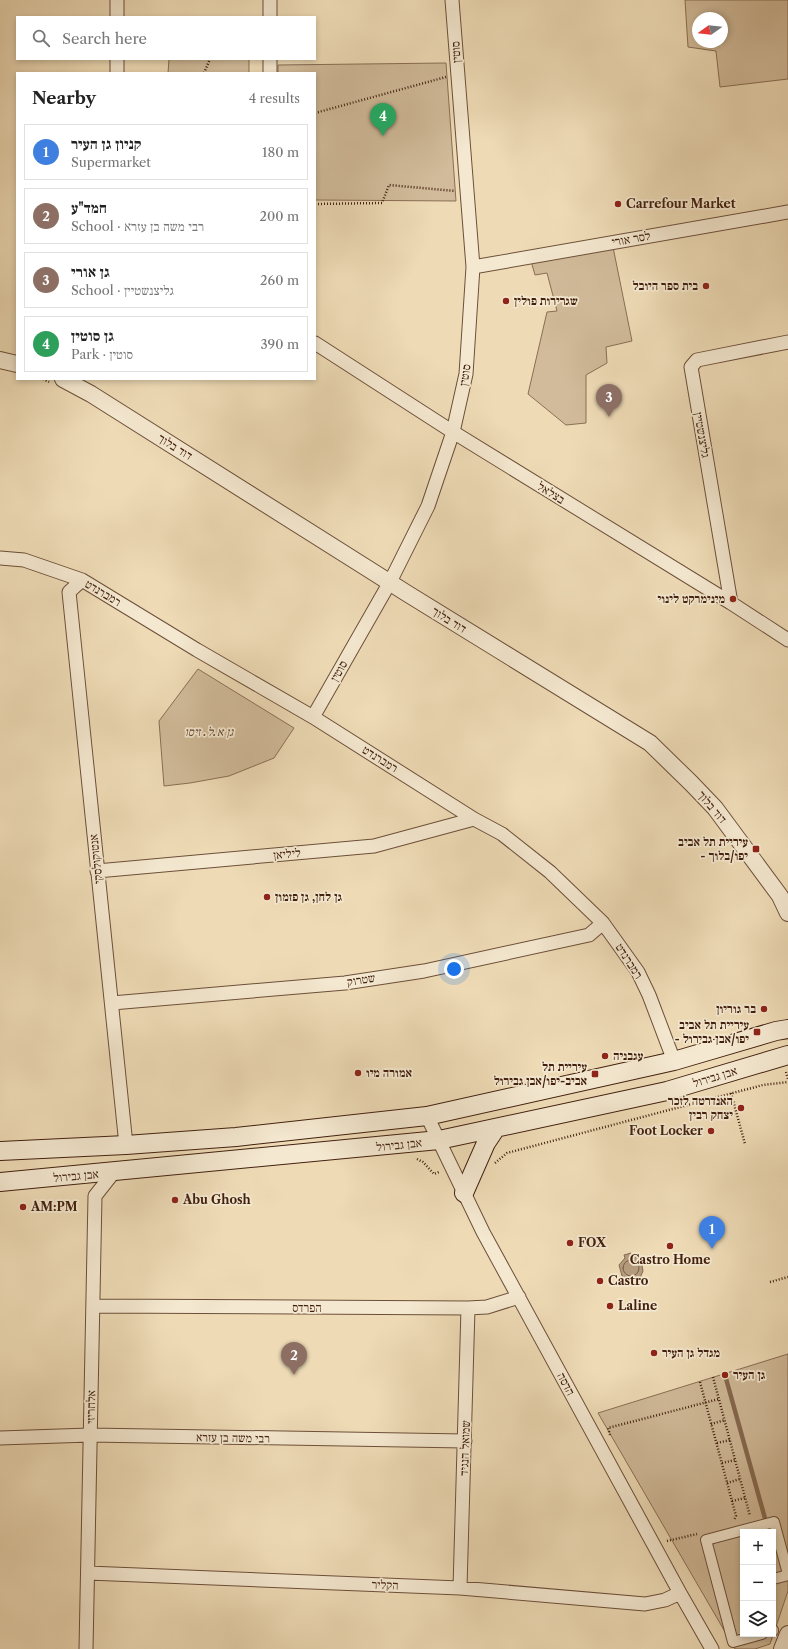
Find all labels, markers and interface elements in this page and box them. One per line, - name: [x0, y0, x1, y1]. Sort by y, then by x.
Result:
- north arrow: [692, 12, 728, 48]
- search box: [16, 16, 316, 60]
- icon: search: [30, 27, 52, 49]
- text: Search here: [62, 29, 147, 48]
- street label: סוטין: [447, 41, 464, 63]
- text: Nearby: [32, 88, 96, 108]
- text: 4 results: [249, 90, 300, 106]
- pin: 4: [370, 103, 396, 136]
- text: קניון גן העיר: [71, 134, 141, 153]
- text: 1: [43, 144, 49, 160]
- text: 180 m: [262, 144, 299, 160]
- text: Supermarket: [71, 154, 151, 170]
- place label: Carrefour Market: [626, 196, 736, 211]
- text: חמד"ע: [71, 198, 107, 217]
- marker: Carrefour Market: [613, 199, 623, 209]
- text: 2: [42, 208, 50, 224]
- text: 200 m: [259, 208, 299, 224]
- text: School · רבי משה בן עזרא: [71, 218, 204, 234]
- street label: לסר אורי: [610, 228, 652, 249]
- text: גן אורי: [71, 262, 110, 281]
- text: 3: [42, 272, 50, 288]
- text: 260 m: [260, 272, 299, 288]
- place label: בית ספר היובל: [633, 278, 698, 293]
- marker: בית ספר היובל: [701, 281, 711, 291]
- text: School · גליצנשטיין: [71, 282, 174, 298]
- place label: שגרירות פולין: [514, 293, 578, 308]
- marker: שגרירות פולין: [501, 296, 511, 306]
- text: גן סוטין: [71, 326, 114, 345]
- text: 4: [42, 336, 50, 352]
- text: 390 m: [260, 336, 299, 352]
- text: Park · סוטין: [71, 346, 133, 362]
- street label: סוטין: [455, 363, 474, 387]
- pin: 3: [596, 384, 622, 417]
- street label: גליצנשטיין: [691, 411, 714, 459]
- street label: דוד בלוך: [155, 430, 195, 463]
- street label: בצלאל: [535, 478, 568, 507]
- street label: רמברנדט: [82, 576, 124, 609]
- place label: מינימרקט לינוי: [657, 591, 725, 606]
- marker: מינימרקט לינוי: [728, 594, 738, 604]
- street label: דוד בלוך: [429, 603, 469, 636]
- street label: סוטין: [327, 658, 351, 684]
- park label: גן א.ל. זיסו: [185, 724, 234, 739]
- street label: רמברנדט: [360, 742, 401, 775]
- street label: דוד בלוך: [694, 787, 730, 826]
- street label: אנטוקולסקי: [85, 833, 106, 885]
- place label: עיריית תל אביב - יפו/בלוך: [678, 834, 748, 863]
- marker: עיריית תל אביב - יפו/בלוך: [751, 844, 761, 854]
- street label: ליליאן: [273, 845, 301, 862]
- place label: גן לחן, גן פזמון: [275, 889, 342, 904]
- marker: גן לחן, גן פזמון: [262, 892, 272, 902]
- street label: רמברנדט: [612, 940, 646, 981]
- your location: [444, 959, 464, 979]
- street label: שטרוק: [346, 970, 376, 989]
- place label: בר גוריון: [716, 1001, 756, 1016]
- marker: בר גוריון: [759, 1004, 769, 1014]
- place label: עיריית תל אביב - יפו/אבן גבירול: [674, 1017, 749, 1046]
- marker: עיריית תל אביב - יפו/אבן גבירול: [752, 1027, 762, 1037]
- place label: עגבניה: [613, 1048, 644, 1063]
- marker: עגבניה: [600, 1051, 610, 1061]
- place label: עיריית תל אביב-יפו/אבן גבירול: [494, 1059, 587, 1088]
- street label: אבן גבירול: [691, 1063, 739, 1090]
- place label: אמורה מיו: [366, 1065, 412, 1080]
- marker: אמורה מיו: [353, 1068, 363, 1078]
- marker: עיריית תל אביב-יפו/אבן גבירול: [590, 1069, 600, 1079]
- place label: האנדרטה לזכר יצחק רבין: [668, 1093, 733, 1122]
- marker: האנדרטה לזכר יצחק רבין: [736, 1103, 746, 1113]
- place label: Foot Locker: [629, 1123, 703, 1138]
- marker: Foot Locker: [706, 1126, 716, 1136]
- street label: אבן גבירול: [375, 1135, 423, 1154]
- street label: אבן גבירול: [52, 1166, 99, 1185]
- place label: Abu Ghosh: [182, 1192, 252, 1207]
- marker: Abu Ghosh: [170, 1195, 180, 1205]
- place label: AM:PM: [30, 1199, 78, 1214]
- marker: AM:PM: [18, 1202, 28, 1212]
- pin: 1: [699, 1216, 725, 1249]
- place label: FOX: [578, 1235, 607, 1250]
- marker: FOX: [565, 1238, 575, 1248]
- marker: Castro Home: [665, 1241, 675, 1251]
- place label: Castro Home: [630, 1252, 710, 1267]
- place label: Castro: [608, 1273, 649, 1288]
- marker: Castro: [595, 1276, 605, 1286]
- place label: Laline: [618, 1298, 657, 1313]
- street label: הפרדס: [292, 1300, 322, 1315]
- marker: Laline: [605, 1301, 615, 1311]
- pin: 2: [281, 1342, 307, 1375]
- place label: מגדל גן העיר: [662, 1345, 720, 1360]
- marker: מגדל גן העיר: [649, 1348, 659, 1358]
- place label: גן העיר: [733, 1367, 766, 1382]
- street label: הדסה: [554, 1370, 579, 1398]
- marker: גן העיר: [720, 1370, 730, 1380]
- street label: אלחריזי: [83, 1390, 98, 1424]
- street label: שמואל הנגיד: [456, 1420, 473, 1476]
- street label: רבי משה בן עזרא: [196, 1429, 270, 1446]
- map controls: [740, 1529, 776, 1637]
- button: +: [740, 1529, 776, 1565]
- button: −: [740, 1565, 776, 1601]
- street label: הקליר: [371, 1577, 399, 1592]
- button: layers: [740, 1601, 776, 1637]

